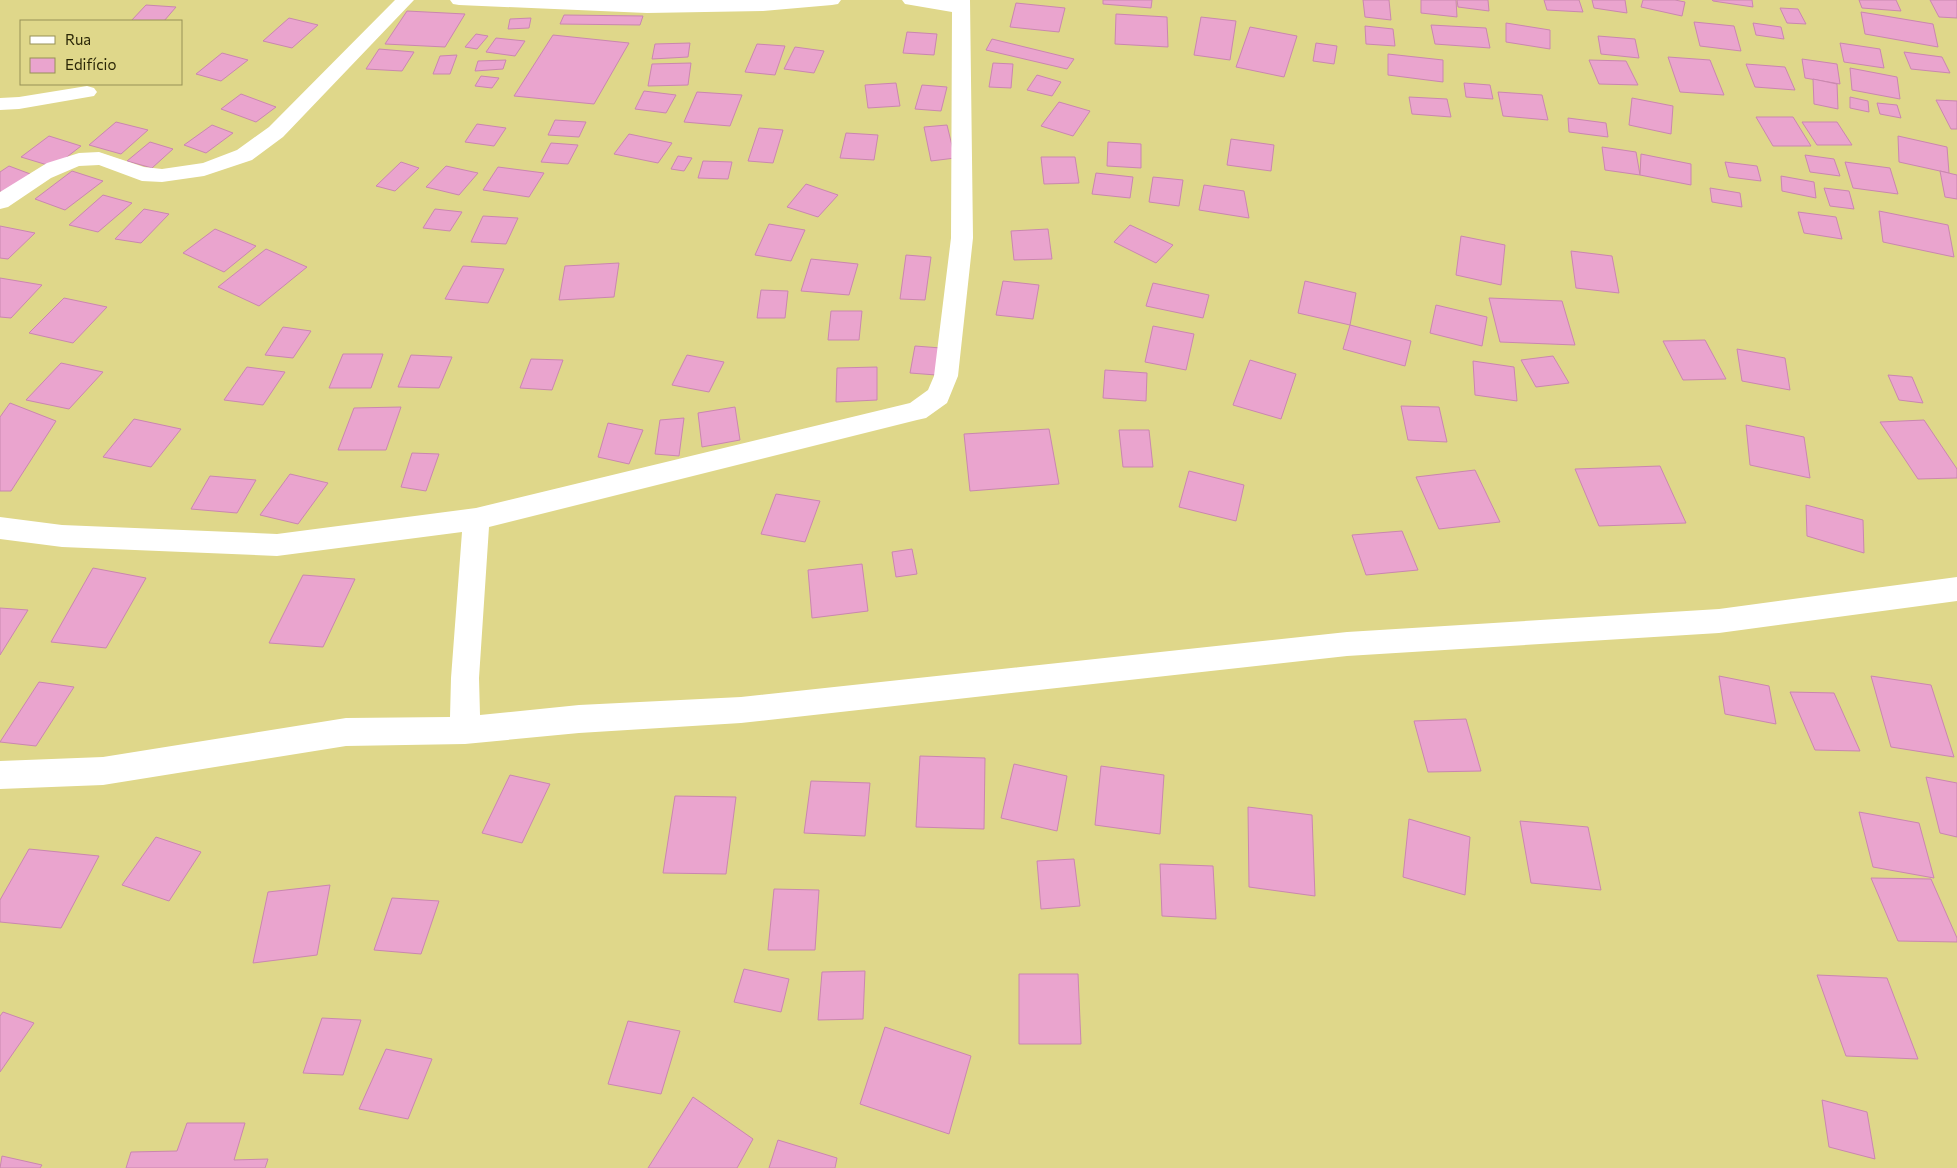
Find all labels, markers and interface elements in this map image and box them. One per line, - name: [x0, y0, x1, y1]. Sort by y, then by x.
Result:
- legend: [20, 20, 182, 85]
- text: Rua: [65, 30, 91, 48]
- text: Edifício: [65, 55, 116, 73]

